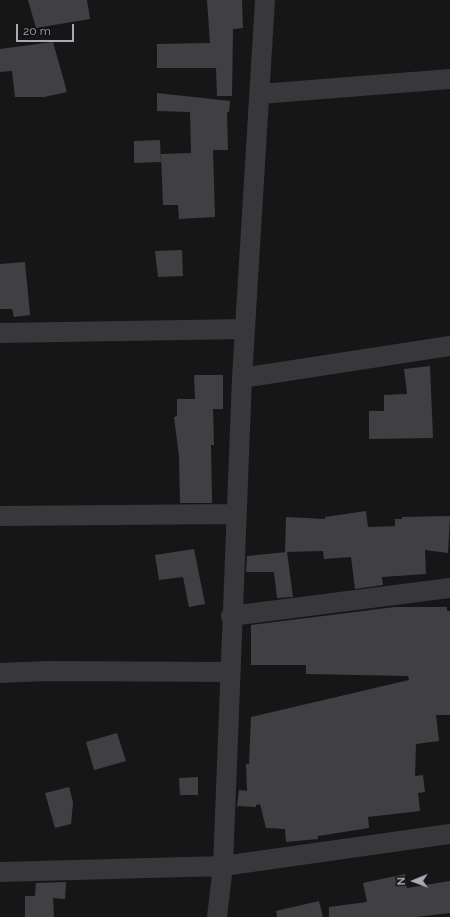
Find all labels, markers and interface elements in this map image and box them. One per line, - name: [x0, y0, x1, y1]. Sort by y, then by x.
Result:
- scale bar: [18, 16, 76, 42]
- text: 20 m: [23, 24, 51, 38]
- north arrow: [394, 861, 434, 901]
- text: N: [395, 877, 408, 886]

